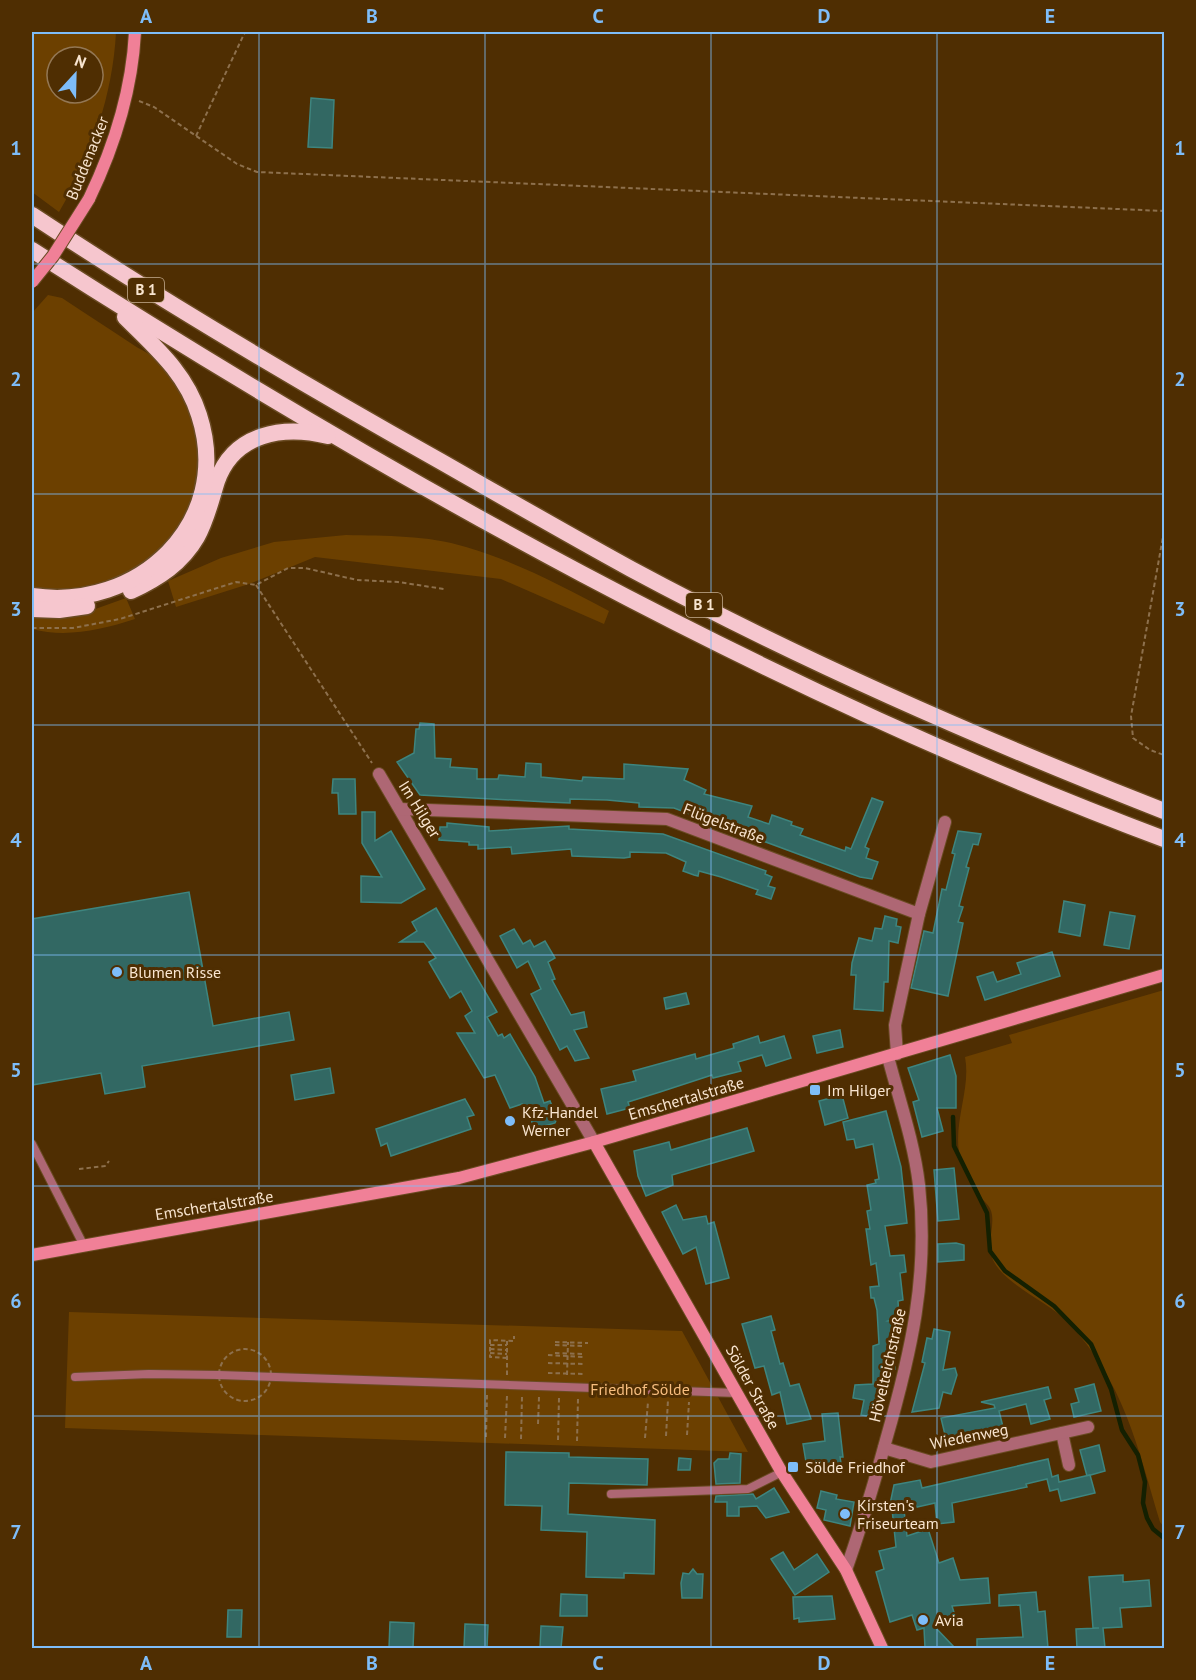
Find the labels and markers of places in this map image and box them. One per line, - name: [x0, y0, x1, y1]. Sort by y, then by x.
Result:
- place label: Blumen Risse: [129, 962, 221, 982]
- marker: Blumen Risse: [110, 965, 124, 979]
- place label: Im Hilger: [827, 1080, 891, 1100]
- marker: Im Hilger: [808, 1083, 822, 1097]
- place label: Kfz-Handel Werner: [522, 1102, 598, 1140]
- marker: Kfz-Handel Werner: [503, 1114, 517, 1128]
- place label: Sölde Friedhof: [805, 1457, 906, 1477]
- marker: Sölde Friedhof: [786, 1460, 800, 1474]
- place label: Kirsten's Friseurteam: [857, 1495, 939, 1533]
- marker: Kirsten's Friseurteam: [838, 1507, 852, 1521]
- place label: Avia: [935, 1610, 964, 1630]
- marker: Avia: [916, 1613, 930, 1627]

